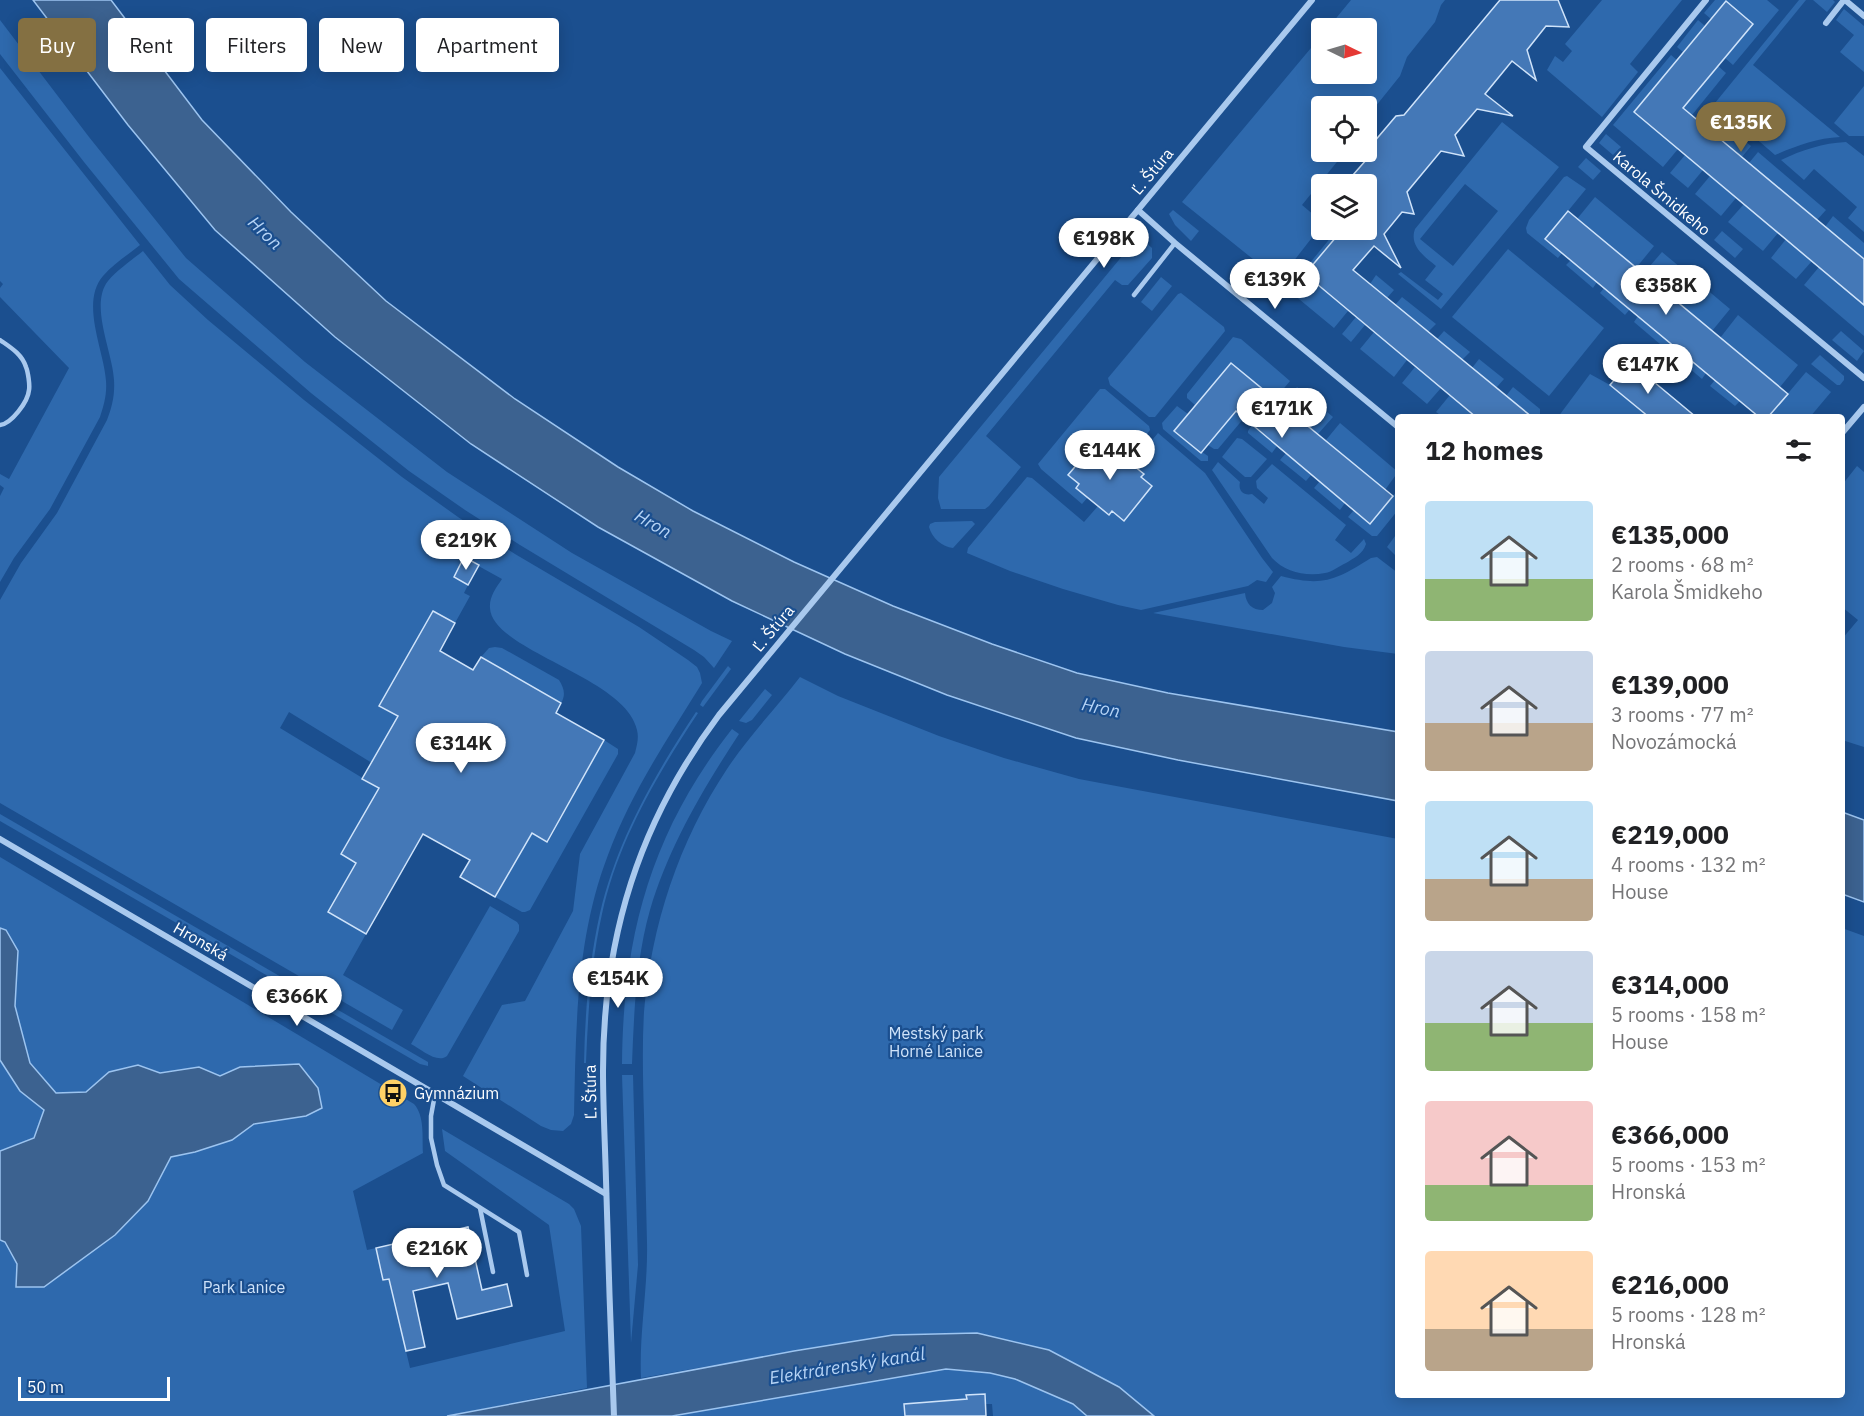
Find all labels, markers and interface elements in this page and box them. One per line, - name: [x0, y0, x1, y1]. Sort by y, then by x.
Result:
- chip: Buy: [18, 18, 96, 72]
- chip: Rent: [108, 18, 194, 72]
- chip: Filters: [206, 18, 307, 72]
- chip: New: [319, 18, 404, 72]
- chip: Apartment: [416, 18, 559, 72]
- north arrow: [1311, 18, 1377, 84]
- map controls: [1311, 18, 1377, 240]
- button: locate: [1311, 96, 1377, 162]
- pin: €135K: [1699, 102, 1783, 153]
- text: €135K: [1710, 108, 1772, 135]
- street label: Ľ. Štúra: [1126, 143, 1178, 198]
- street label: Karola Šmidkeho: [1609, 146, 1716, 240]
- button: layers: [1311, 174, 1377, 240]
- water label: Hron: [243, 211, 287, 254]
- pin: €198K: [1062, 218, 1146, 269]
- text: €198K: [1073, 224, 1135, 251]
- pin: €139K: [1233, 259, 1317, 310]
- text: €139K: [1244, 265, 1306, 292]
- pin: €358K: [1624, 265, 1708, 316]
- text: €358K: [1635, 271, 1697, 298]
- pin: €147K: [1606, 344, 1690, 395]
- text: €147K: [1617, 350, 1679, 377]
- pin: €171K: [1240, 388, 1324, 439]
- text: €171K: [1251, 394, 1313, 421]
- pin: €144K: [1068, 430, 1152, 481]
- text: 12 homes: [1425, 433, 1543, 467]
- icon: filters: [1782, 434, 1815, 467]
- text: €144K: [1079, 436, 1141, 463]
- water label: Hron: [631, 504, 676, 543]
- text: €135,000: [1611, 517, 1729, 551]
- pin: €219K: [424, 520, 508, 571]
- icon: home: [1473, 525, 1545, 597]
- text: €219K: [435, 526, 497, 553]
- text: 2 rooms · 68 m²: [1611, 551, 1754, 578]
- text: Karola Šmidkeho: [1611, 578, 1763, 605]
- street label: Ľ. Štúra: [747, 600, 799, 655]
- text: €139,000: [1611, 667, 1729, 701]
- icon: home: [1473, 675, 1545, 747]
- water label: Hron: [1080, 692, 1122, 723]
- text: 3 rooms · 77 m²: [1611, 701, 1754, 728]
- pin: €314K: [419, 723, 503, 774]
- text: Novozámocká: [1611, 728, 1737, 755]
- text: €314K: [430, 729, 492, 756]
- text: €219,000: [1611, 817, 1729, 851]
- icon: home: [1473, 825, 1545, 897]
- text: 4 rooms · 132 m²: [1611, 851, 1766, 878]
- text: House: [1611, 878, 1668, 905]
- street label: Hronská: [170, 917, 232, 965]
- pin: €154K: [576, 958, 660, 1009]
- text: €154K: [587, 964, 649, 991]
- text: €314,000: [1611, 967, 1729, 1001]
- icon: home: [1473, 975, 1545, 1047]
- pin: €366K: [255, 976, 339, 1027]
- text: €366K: [266, 982, 328, 1009]
- text: 5 rooms · 158 m²: [1611, 1001, 1766, 1028]
- park label: Mestský park Horné Lanice: [888, 1023, 984, 1061]
- text: House: [1611, 1028, 1668, 1055]
- street label: Ľ. Štúra: [579, 1064, 600, 1120]
- bus stop icon: Gymnázium: [377, 1077, 409, 1109]
- place label: Gymnázium: [414, 1083, 499, 1103]
- text: €366,000: [1611, 1117, 1729, 1151]
- icon: home: [1473, 1125, 1545, 1197]
- text: 5 rooms · 153 m²: [1611, 1151, 1766, 1178]
- text: Hronská: [1611, 1178, 1686, 1205]
- pin: €216K: [395, 1228, 479, 1279]
- text: €216K: [406, 1234, 468, 1261]
- text: €216,000: [1611, 1267, 1729, 1301]
- icon: home: [1473, 1275, 1545, 1347]
- park label: Park Lanice: [203, 1277, 285, 1297]
- text: 5 rooms · 128 m²: [1611, 1301, 1766, 1328]
- text: Hronská: [1611, 1328, 1686, 1355]
- water label: Elektrárenský kanál: [767, 1342, 927, 1389]
- scale bar: [18, 1374, 170, 1402]
- text: 50 m: [27, 1377, 64, 1397]

